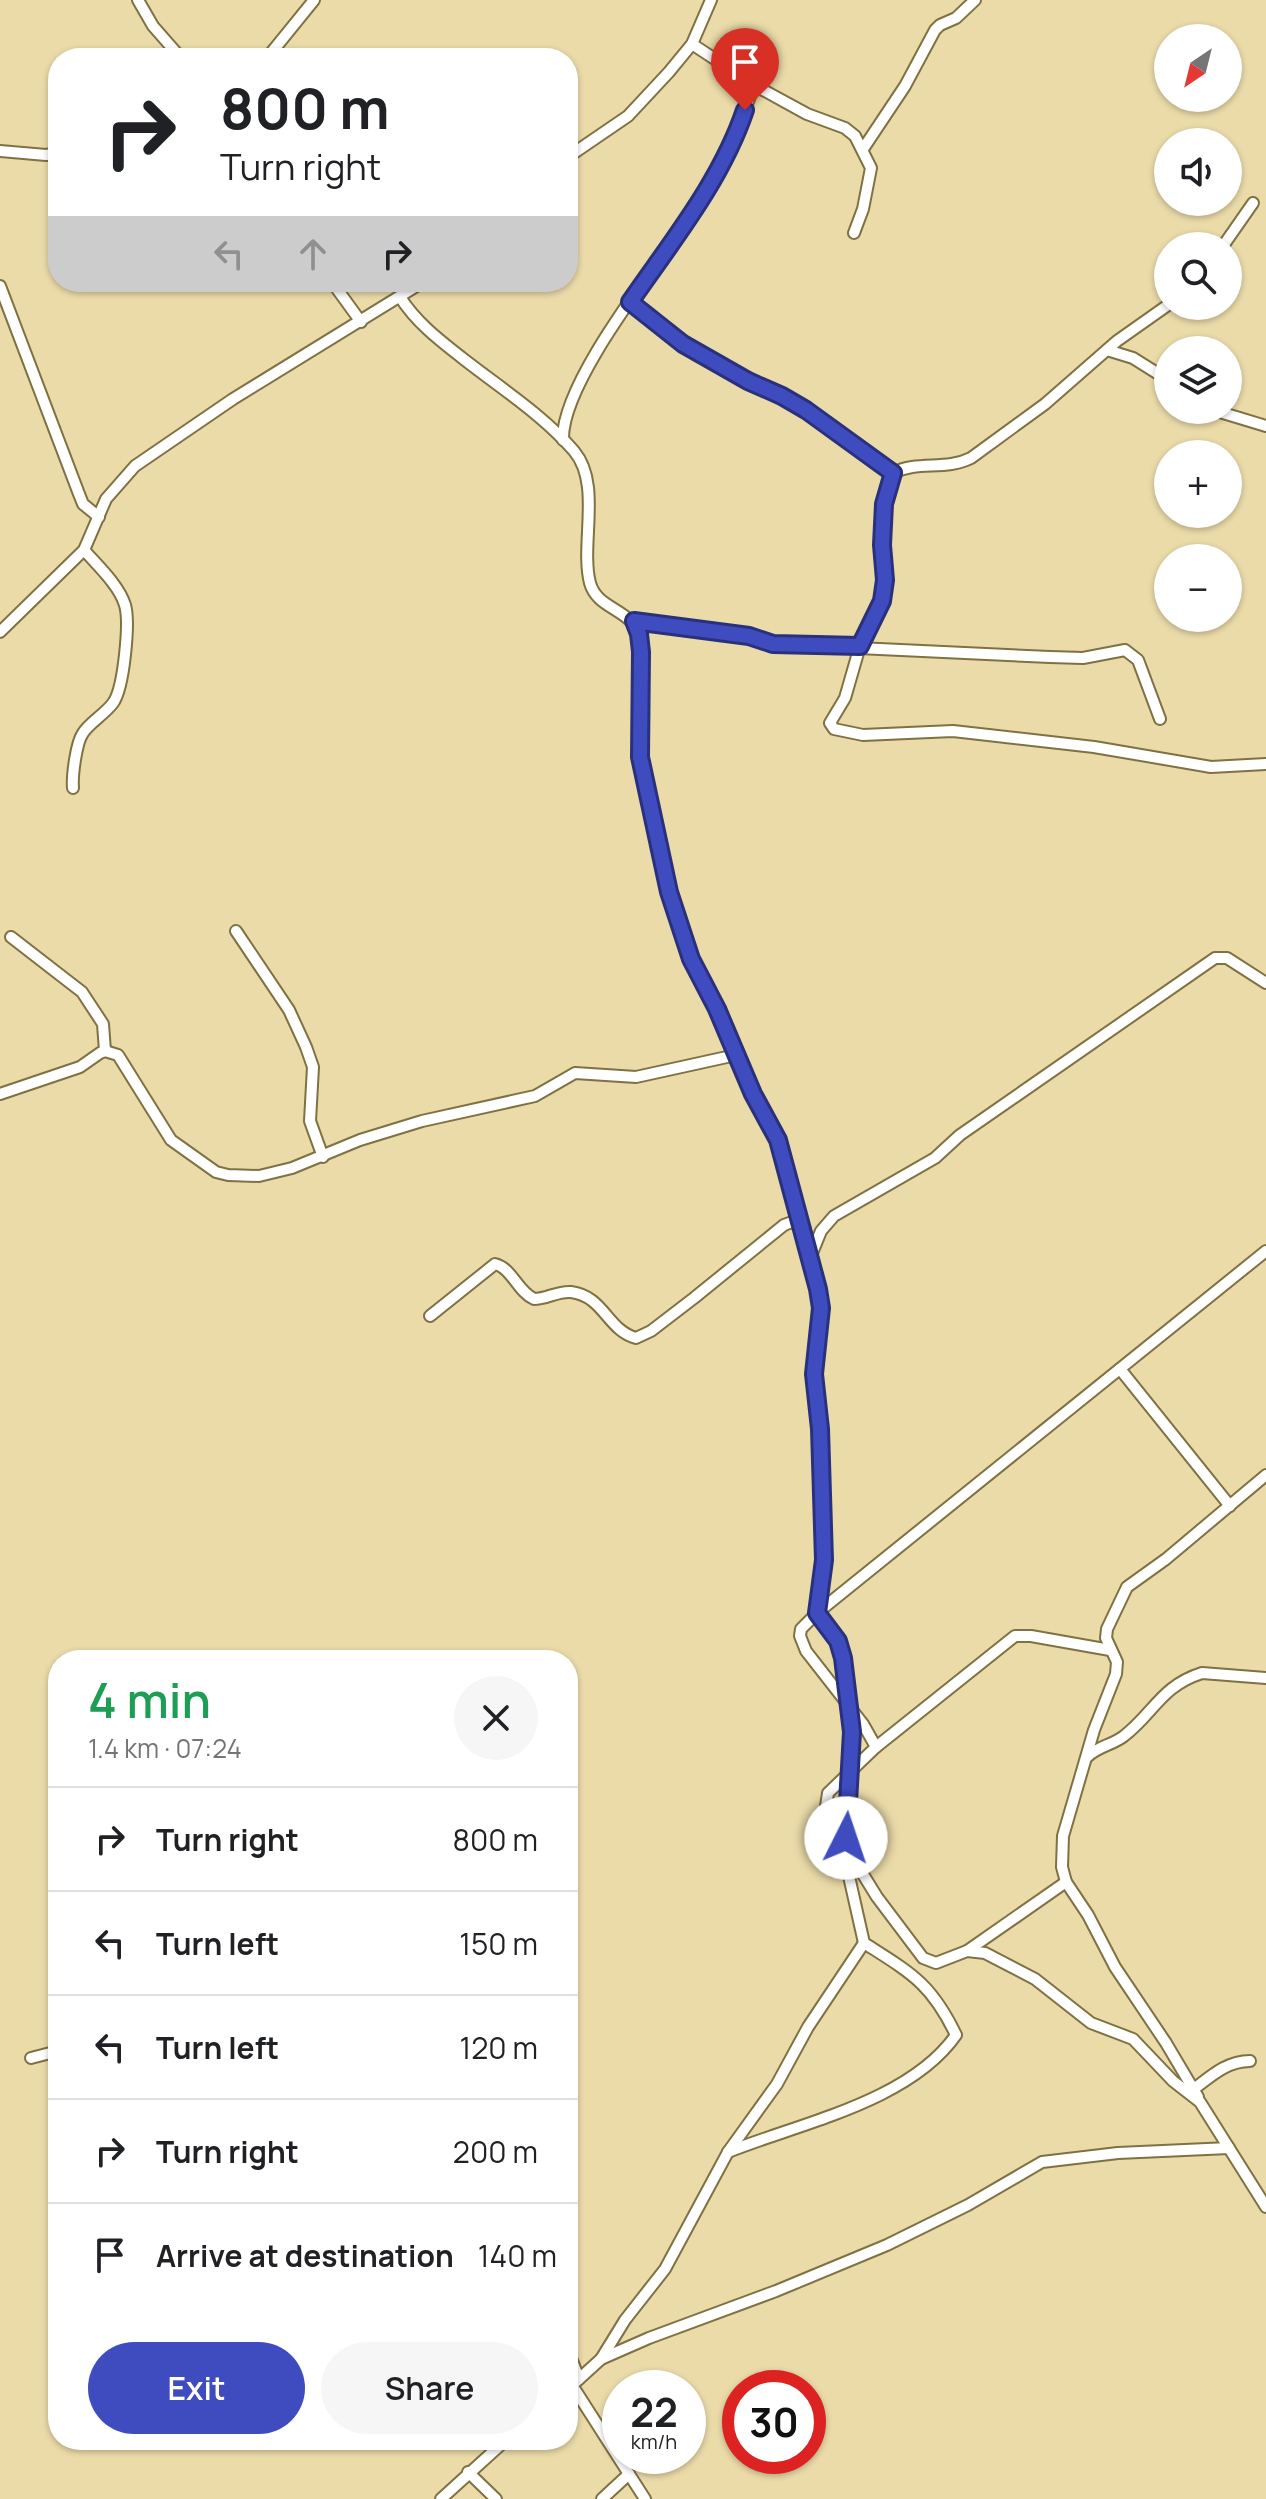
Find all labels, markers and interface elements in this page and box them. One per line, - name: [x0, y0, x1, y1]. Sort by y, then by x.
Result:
- north arrow: [1154, 24, 1242, 112]
- map controls: [1154, 24, 1242, 632]
- pin: [711, 28, 779, 110]
- icon: arrive: [723, 40, 767, 84]
- text: 800 m: [220, 69, 390, 146]
- icon: right: [88, 80, 192, 184]
- button: sound: [1154, 128, 1242, 216]
- text: Turn right: [220, 142, 381, 191]
- icon: left: [207, 232, 251, 276]
- icon: ahead: [291, 232, 335, 276]
- icon: right: [375, 232, 419, 276]
- button: search: [1154, 232, 1242, 320]
- button: layers: [1154, 336, 1242, 424]
- button: +: [1154, 440, 1242, 528]
- button: −: [1154, 544, 1242, 632]
- text: 4 min: [88, 1667, 211, 1732]
- button: close: [454, 1676, 538, 1760]
- text: 1.4 km · 07:24: [88, 1730, 242, 1766]
- position arrow: [804, 1796, 888, 1880]
- icon: right: [88, 1817, 132, 1861]
- text: Turn right: [156, 1819, 299, 1860]
- text: 800 m: [453, 1819, 538, 1860]
- icon: left: [88, 1921, 132, 1965]
- text: Turn left: [156, 1923, 279, 1964]
- text: 150 m: [459, 1923, 538, 1964]
- icon: left: [88, 2025, 132, 2069]
- text: Turn left: [156, 2027, 279, 2068]
- text: 120 m: [459, 2027, 538, 2068]
- icon: right: [88, 2129, 132, 2173]
- text: Turn right: [156, 2131, 299, 2172]
- text: 200 m: [453, 2131, 538, 2172]
- icon: arrive: [88, 2233, 132, 2277]
- text: Arrive at destination: [156, 2235, 454, 2276]
- text: 140 m: [478, 2235, 557, 2276]
- button: Exit: [88, 2342, 305, 2434]
- button: Share: [321, 2342, 538, 2434]
- speed limit sign: 30: [722, 2370, 826, 2474]
- text: 22: [630, 2384, 678, 2439]
- text: km/h: [631, 2428, 677, 2455]

